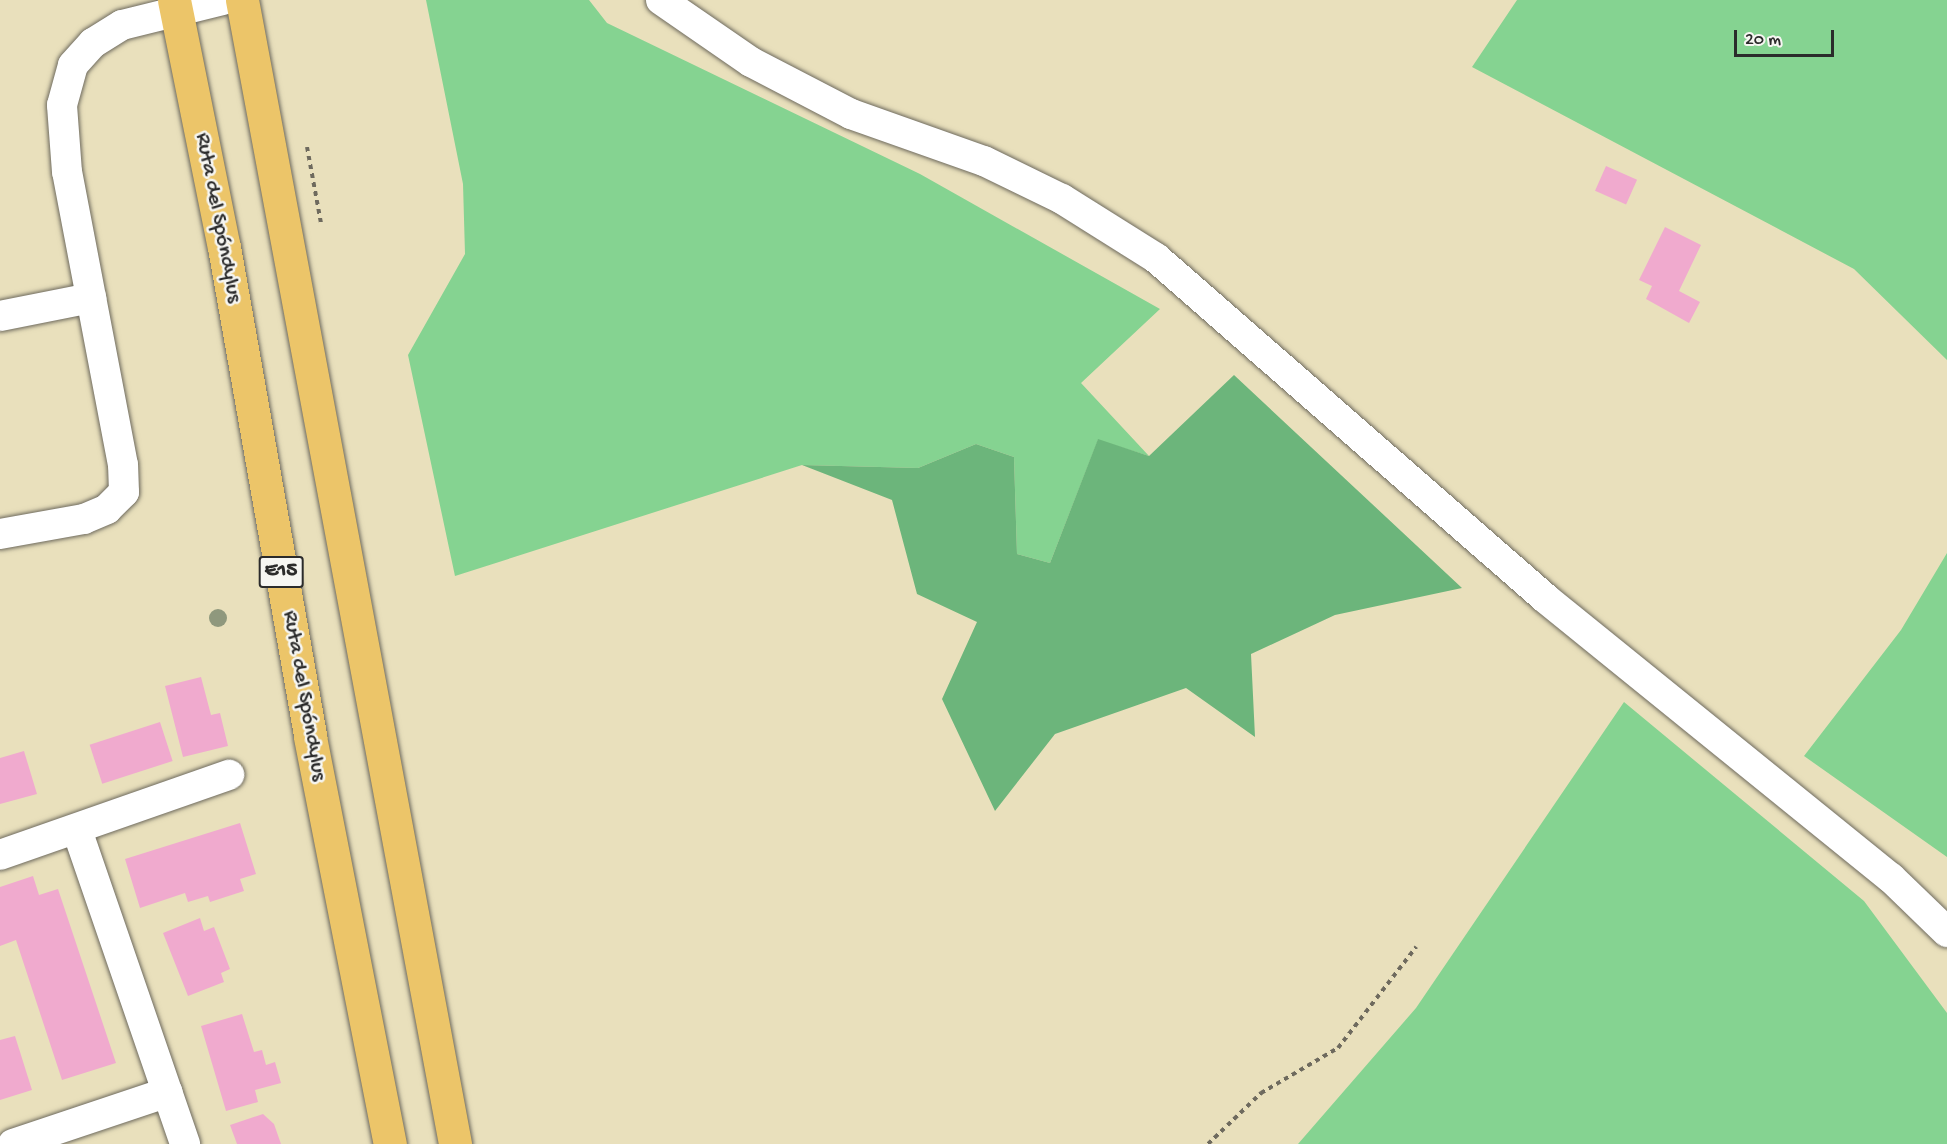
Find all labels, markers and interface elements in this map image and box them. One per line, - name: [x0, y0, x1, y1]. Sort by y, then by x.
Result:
- scale bar: [1737, 18, 1838, 56]
- text: 20 m: [1745, 30, 1781, 51]
- street label: Ruta del Spóndylus: [188, 131, 246, 305]
- road number: E15: [258, 554, 304, 590]
- street label: Ruta del Spóndylus: [275, 609, 331, 783]

